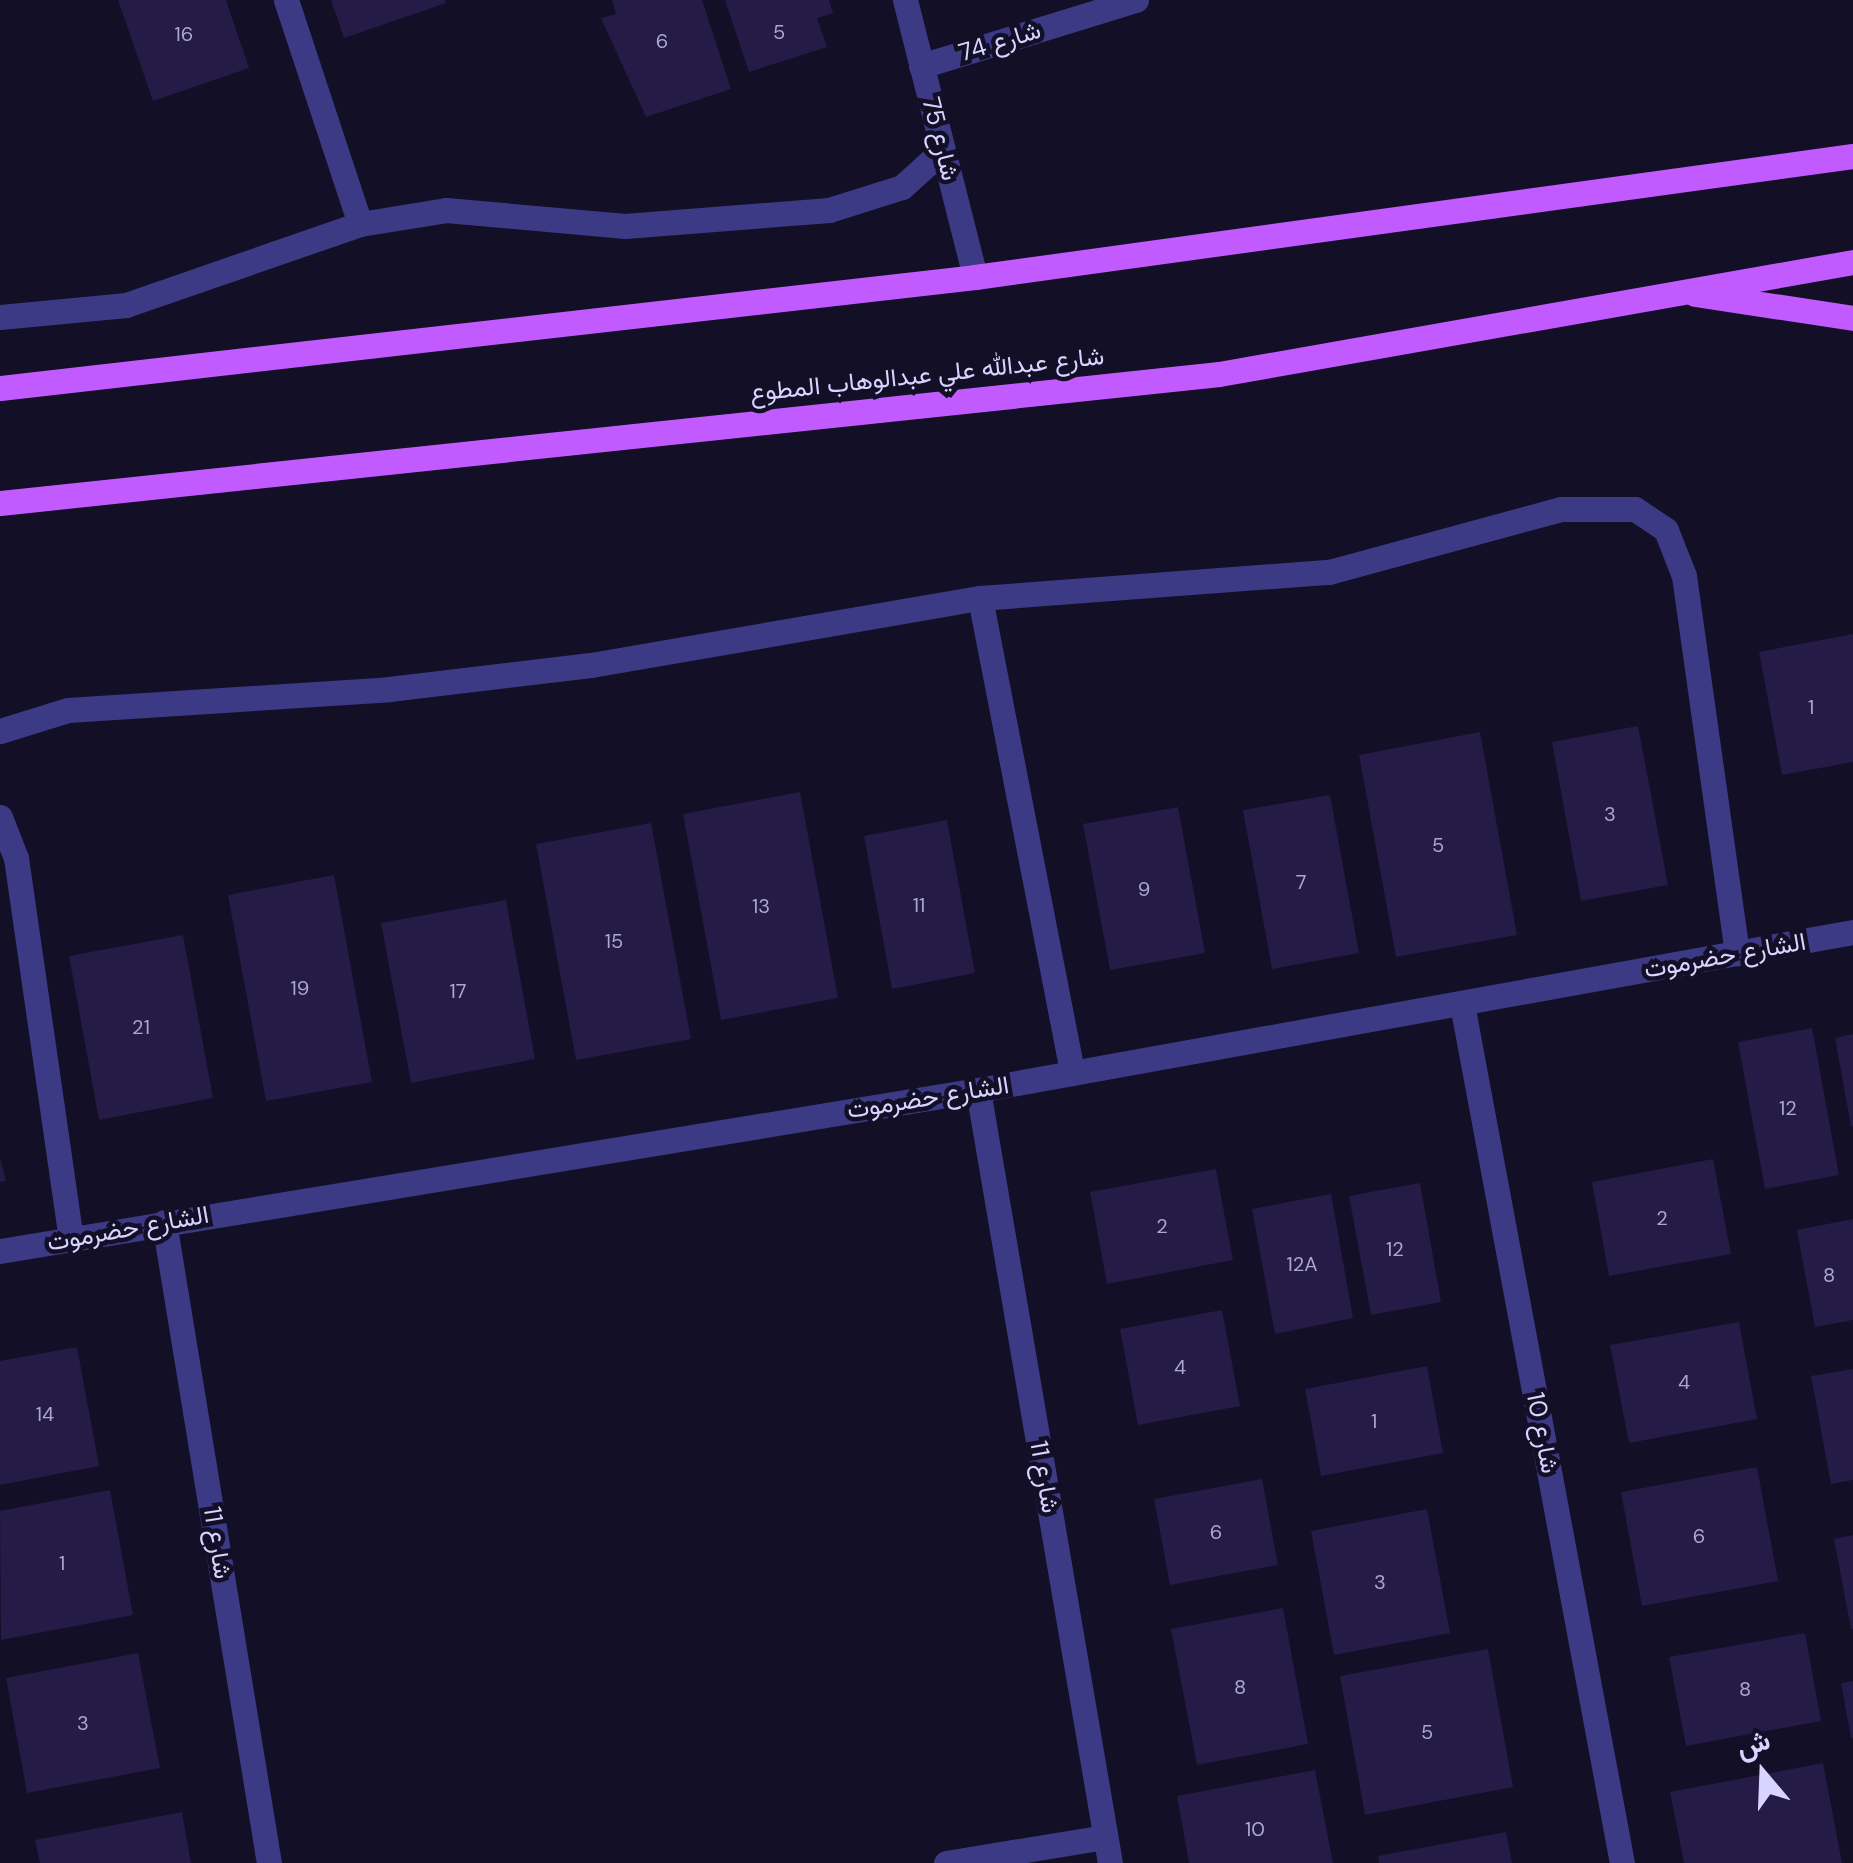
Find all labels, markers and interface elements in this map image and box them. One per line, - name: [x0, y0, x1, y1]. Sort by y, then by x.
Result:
- street label: شارع 74: [955, 15, 1045, 69]
- house number: 5: [773, 20, 785, 44]
- house number: 16: [175, 22, 193, 46]
- house number: 6: [656, 29, 668, 53]
- street label: شارع 75: [915, 94, 965, 184]
- street label: شارع عبدالله علي عبدالوهاب المطوع: [748, 341, 1106, 409]
- house number: 1: [1808, 695, 1814, 719]
- house number: 3: [1604, 802, 1616, 826]
- house number: 5: [1432, 833, 1444, 857]
- house number: 7: [1296, 870, 1306, 894]
- house number: 9: [1138, 877, 1150, 901]
- house number: 11: [913, 893, 925, 917]
- house number: 13: [752, 894, 770, 918]
- street label: الشارع حضرموت: [1642, 927, 1808, 985]
- house number: 15: [605, 929, 623, 953]
- house number: 19: [291, 976, 309, 1000]
- house number: 17: [450, 979, 466, 1003]
- house number: 21: [132, 1015, 150, 1039]
- street label: الشارع حضرموت: [845, 1070, 1011, 1126]
- house number: 12: [1779, 1096, 1797, 1120]
- street label: الشارع حضرموت: [45, 1200, 211, 1258]
- house number: 2: [1656, 1206, 1668, 1230]
- house number: 2: [1156, 1214, 1168, 1238]
- house number: 12: [1386, 1237, 1404, 1261]
- house number: 12A: [1286, 1252, 1318, 1276]
- house number: 8: [1823, 1263, 1835, 1287]
- house number: 4: [1174, 1355, 1186, 1379]
- house number: 4: [1678, 1370, 1690, 1394]
- street label: شارع 10: [1519, 1390, 1565, 1476]
- house number: 14: [36, 1402, 54, 1426]
- house number: 1: [1371, 1409, 1377, 1433]
- street label: شارع 11: [1023, 1439, 1065, 1515]
- street label: شارع 11: [197, 1505, 237, 1581]
- house number: 6: [1210, 1520, 1222, 1544]
- house number: 6: [1693, 1524, 1705, 1548]
- house number: 1: [59, 1551, 65, 1575]
- house number: 3: [1374, 1570, 1386, 1594]
- house number: 8: [1234, 1675, 1246, 1699]
- house number: 8: [1739, 1677, 1751, 1701]
- house number: 3: [77, 1711, 89, 1735]
- house number: 5: [1421, 1720, 1433, 1744]
- text: ش: [1731, 1721, 1775, 1767]
- north arrow: [1713, 1723, 1813, 1823]
- house number: 10: [1245, 1817, 1265, 1841]

